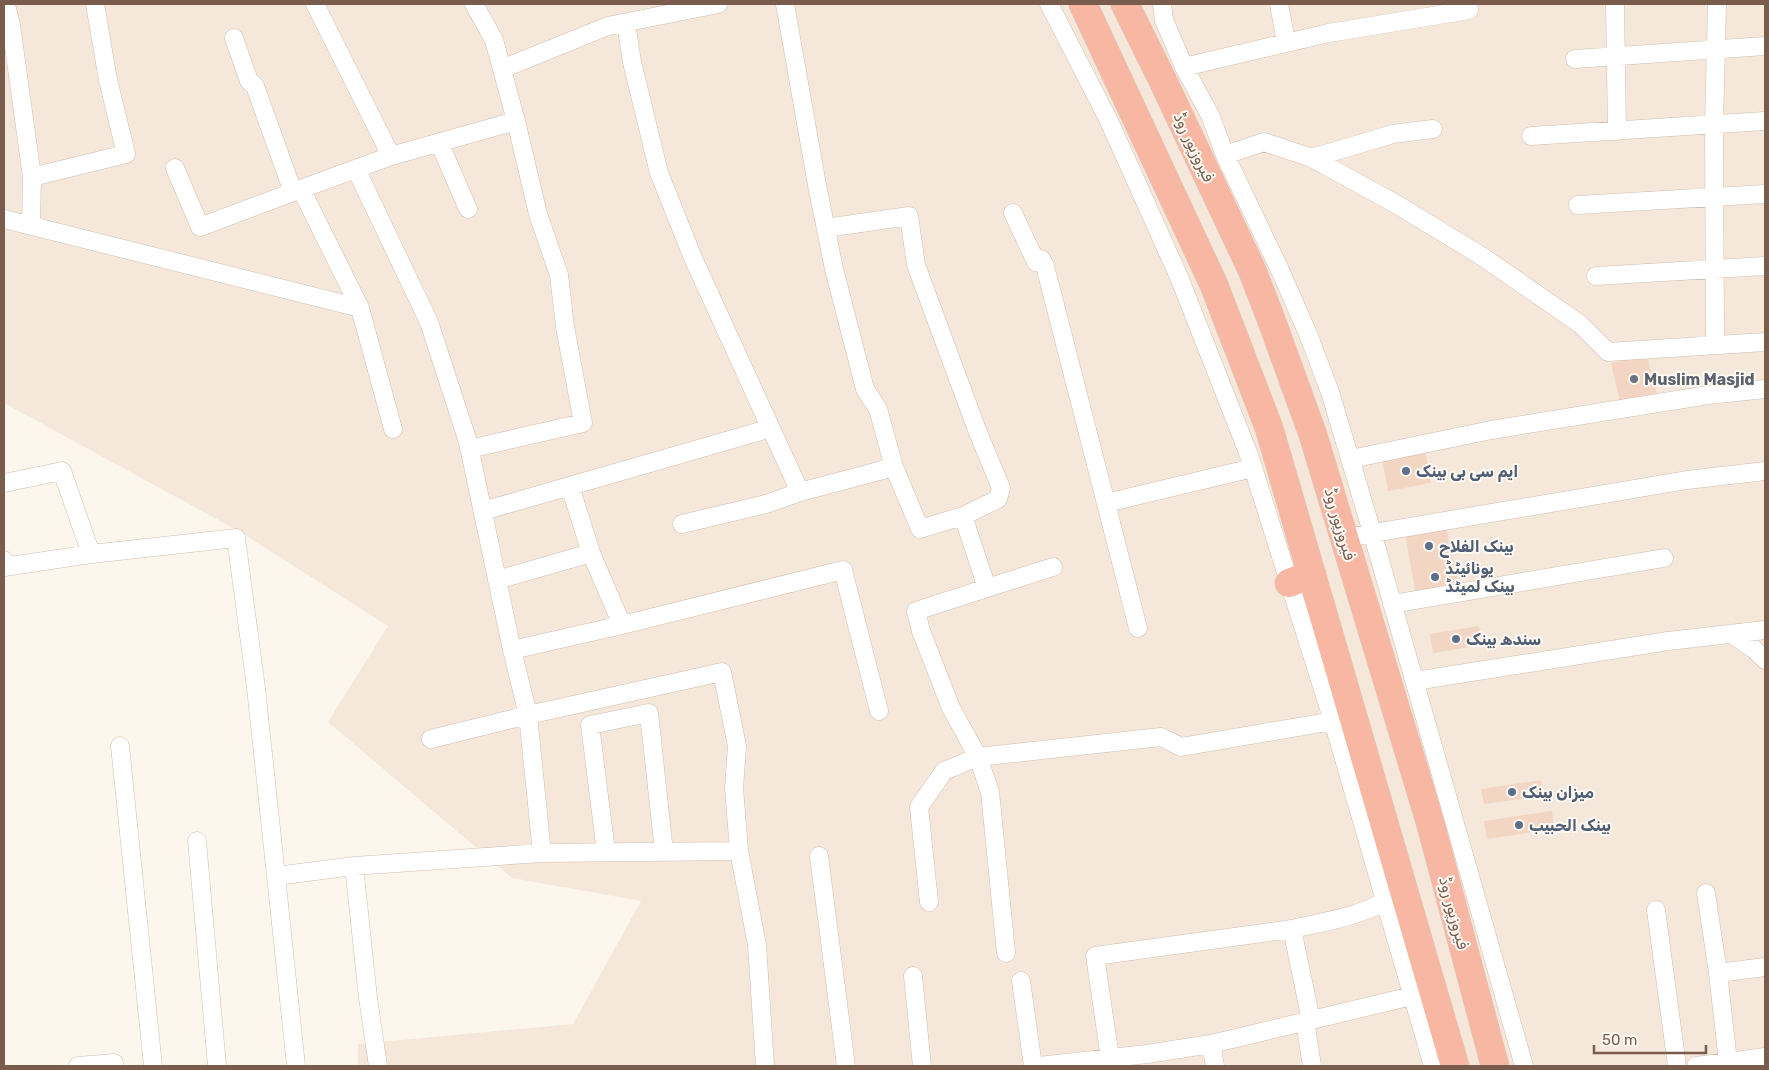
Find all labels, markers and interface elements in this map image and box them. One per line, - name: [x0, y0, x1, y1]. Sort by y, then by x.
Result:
- street label: فیروزپور روڈ: [1169, 109, 1219, 186]
- place label: Muslim Masjid: [1644, 370, 1755, 389]
- marker: Muslim Masjid: [1628, 373, 1640, 385]
- place label: ایم سی بی بینک: [1416, 462, 1518, 482]
- marker: ایم سی بی بینک: [1400, 465, 1412, 477]
- street label: فیروزپور روڈ: [1320, 486, 1360, 563]
- place label: بینک الفلاح: [1439, 537, 1514, 558]
- marker: بینک الفلاح: [1423, 540, 1435, 552]
- place label: یونائیٹڈ بینک لمیٹڈ: [1445, 559, 1515, 596]
- marker: یونائیٹڈ بینک لمیٹڈ: [1429, 571, 1441, 583]
- place label: سندھ بینک: [1466, 630, 1541, 649]
- marker: سندھ بینک: [1450, 633, 1462, 645]
- place label: میزان بینک: [1522, 783, 1594, 802]
- marker: میزان بینک: [1506, 786, 1518, 798]
- place label: بينک الحبيب: [1529, 816, 1611, 835]
- marker: بينک الحبيب: [1513, 819, 1525, 831]
- street label: فیروزپور روڈ: [1434, 875, 1473, 952]
- scale bar: [1594, 1022, 1706, 1054]
- text: 50 m: [1602, 1031, 1637, 1049]

